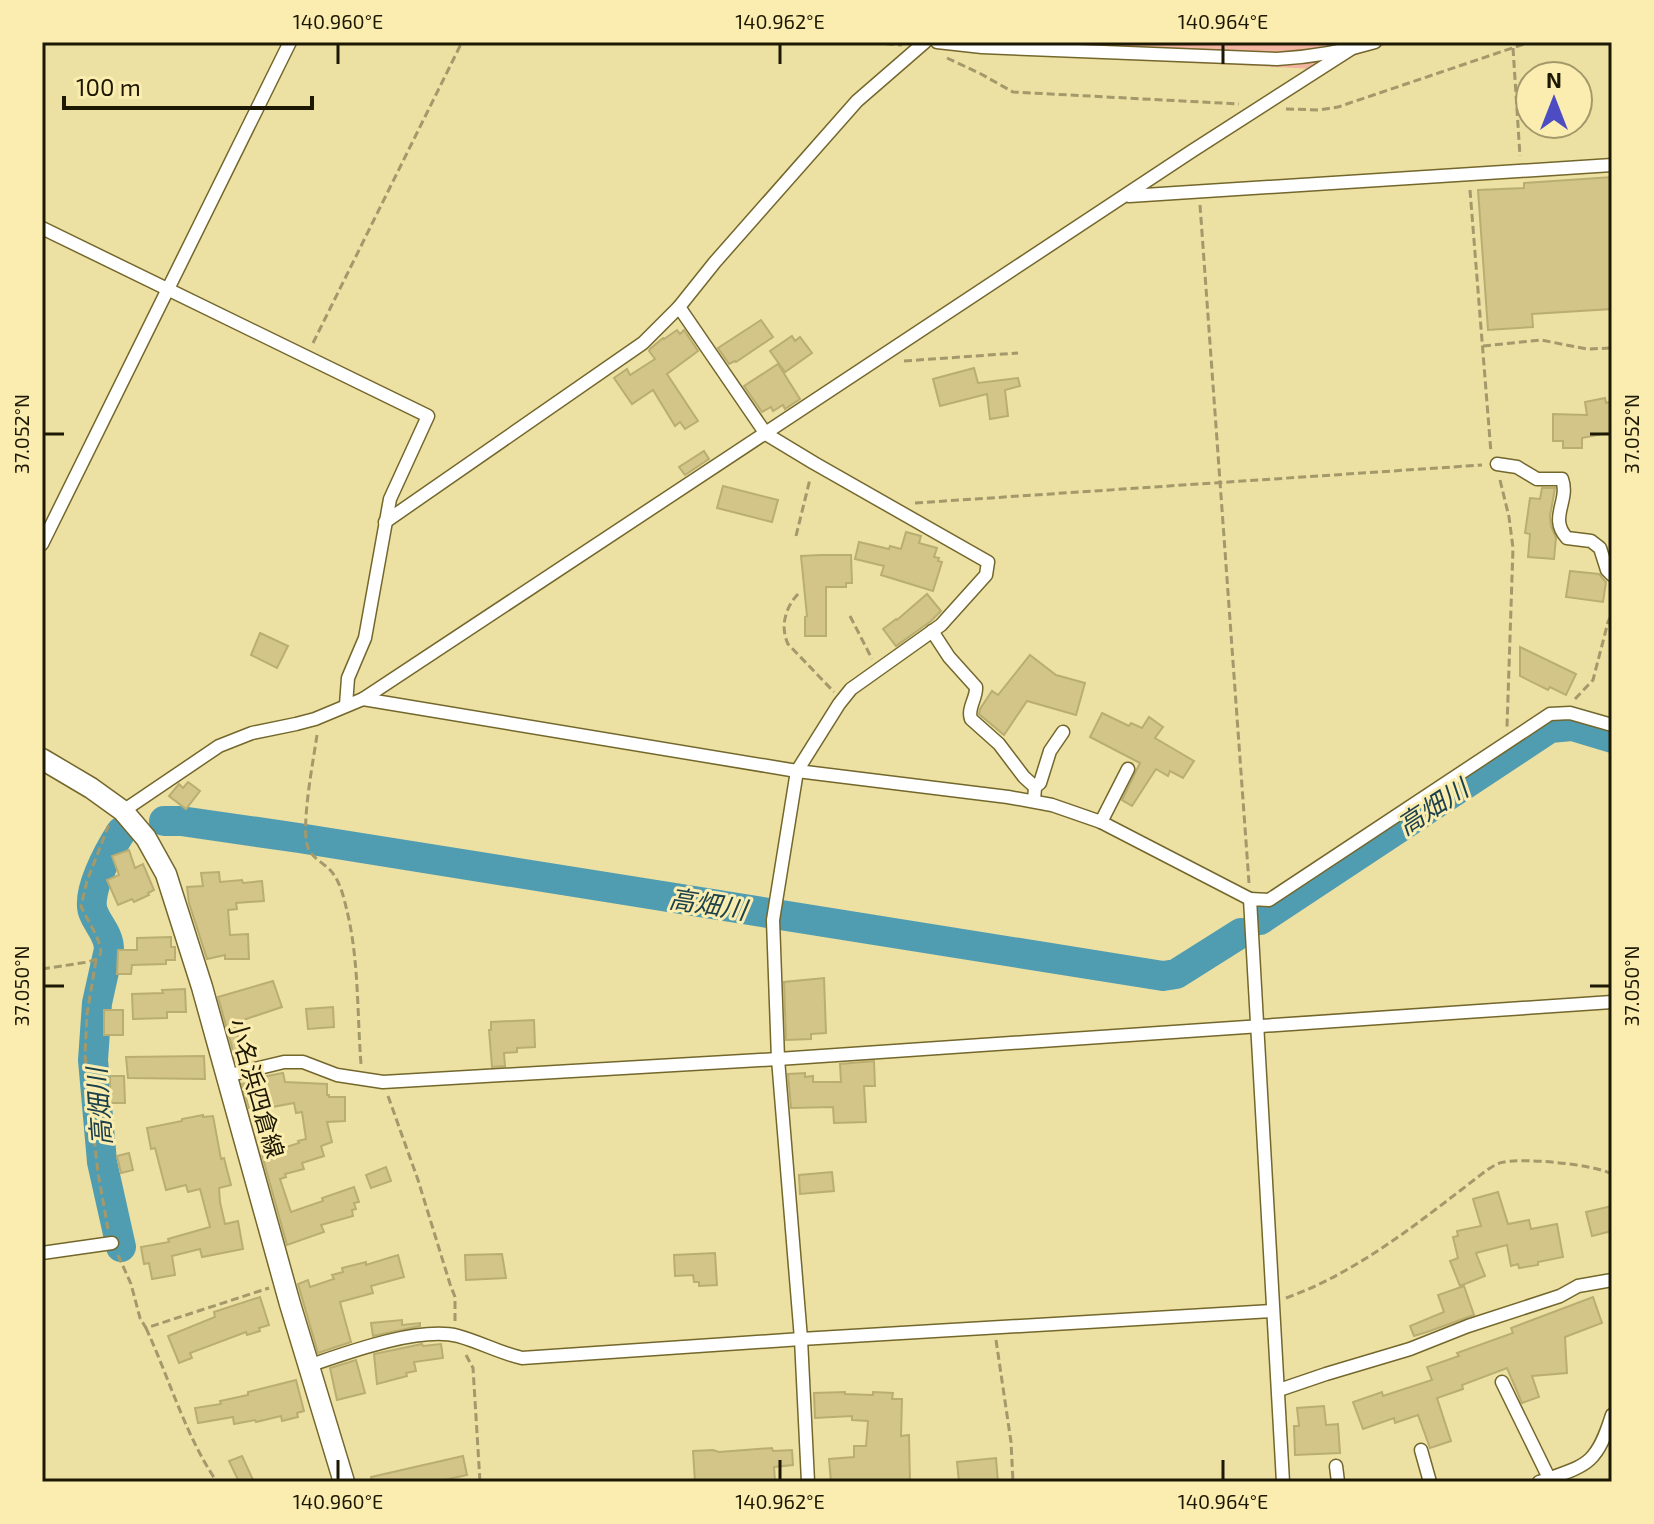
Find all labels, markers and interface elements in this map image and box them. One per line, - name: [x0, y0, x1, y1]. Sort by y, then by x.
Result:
- text: 140.960°E: [293, 9, 383, 33]
- text: 140.962°E: [735, 9, 825, 33]
- text: 140.964°E: [1178, 9, 1268, 33]
- scale bar: [64, 60, 312, 110]
- north arrow: [1514, 60, 1594, 140]
- text: N: [1546, 66, 1562, 92]
- text: 100 m: [76, 72, 141, 101]
- text: 37.052°N: [9, 394, 33, 474]
- text: 37.052°N: [1619, 394, 1643, 474]
- water label: 高畑川: [1391, 770, 1476, 840]
- water label: 高畑川: [667, 882, 752, 925]
- text: 37.050°N: [9, 945, 33, 1027]
- text: 37.050°N: [1619, 945, 1643, 1027]
- street label: 小名浜四倉線: [223, 1015, 291, 1161]
- water label: 高畑川: [80, 1064, 116, 1147]
- text: 140.960°E: [293, 1489, 383, 1513]
- text: 140.962°E: [735, 1489, 825, 1513]
- text: 140.964°E: [1178, 1489, 1268, 1513]

